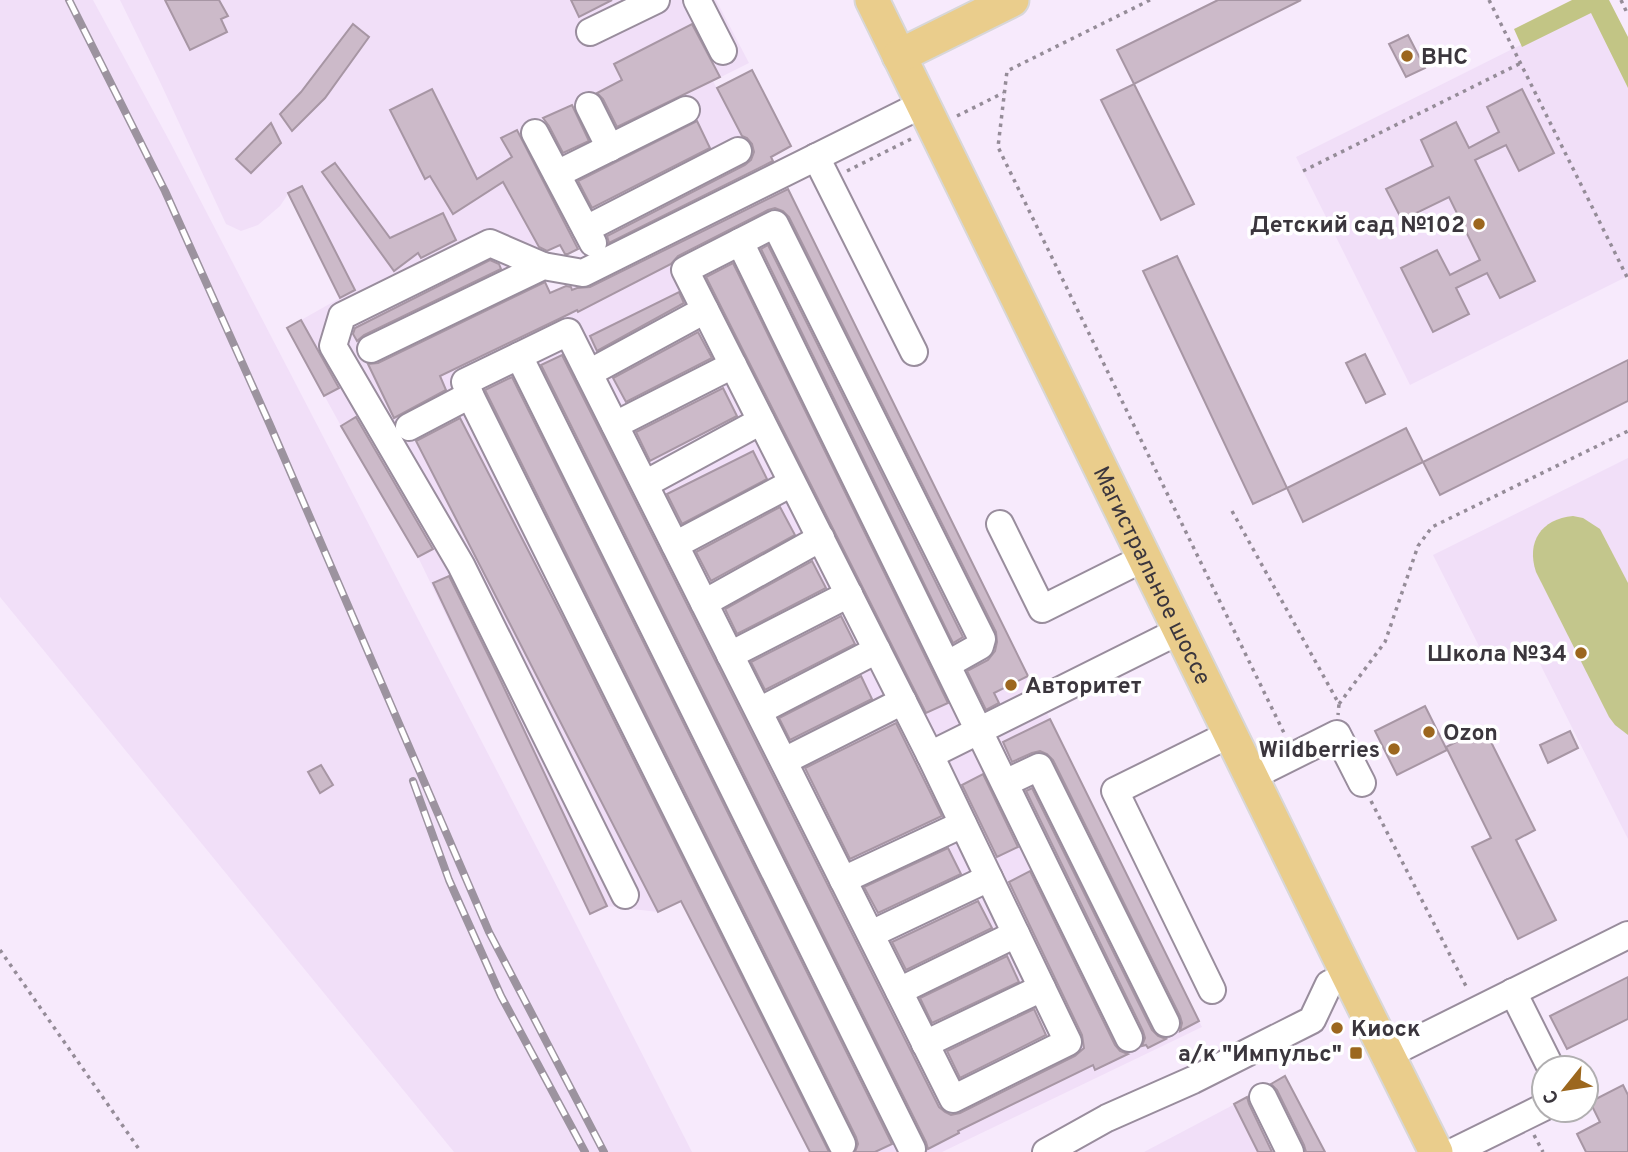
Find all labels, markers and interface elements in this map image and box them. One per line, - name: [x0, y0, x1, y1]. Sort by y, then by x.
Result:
- place label: ВНС: [1421, 44, 1468, 73]
- marker: ВНС: [1399, 48, 1415, 64]
- place label: Детский сад №102: [1250, 212, 1465, 241]
- marker: Детский сад №102: [1471, 216, 1487, 232]
- street label: Магистральное шоссе: [1085, 462, 1216, 690]
- place label: Школа №34: [1427, 641, 1567, 670]
- marker: Школа №34: [1573, 645, 1589, 661]
- place label: Авторитет: [1025, 673, 1142, 702]
- marker: Авторитет: [1003, 677, 1019, 693]
- place label: Ozon: [1443, 720, 1498, 749]
- marker: Ozon: [1421, 724, 1437, 740]
- place label: Wildberries: [1259, 737, 1380, 766]
- marker: Wildberries: [1386, 741, 1402, 757]
- place label: Киоск: [1351, 1016, 1421, 1045]
- marker: Киоск: [1329, 1020, 1345, 1036]
- place label: а/к "Импульс": [1178, 1041, 1342, 1070]
- marker: а/к "Импульс": [1348, 1045, 1364, 1061]
- north arrow: [1530, 1054, 1600, 1124]
- text: С: [1539, 1085, 1565, 1108]

